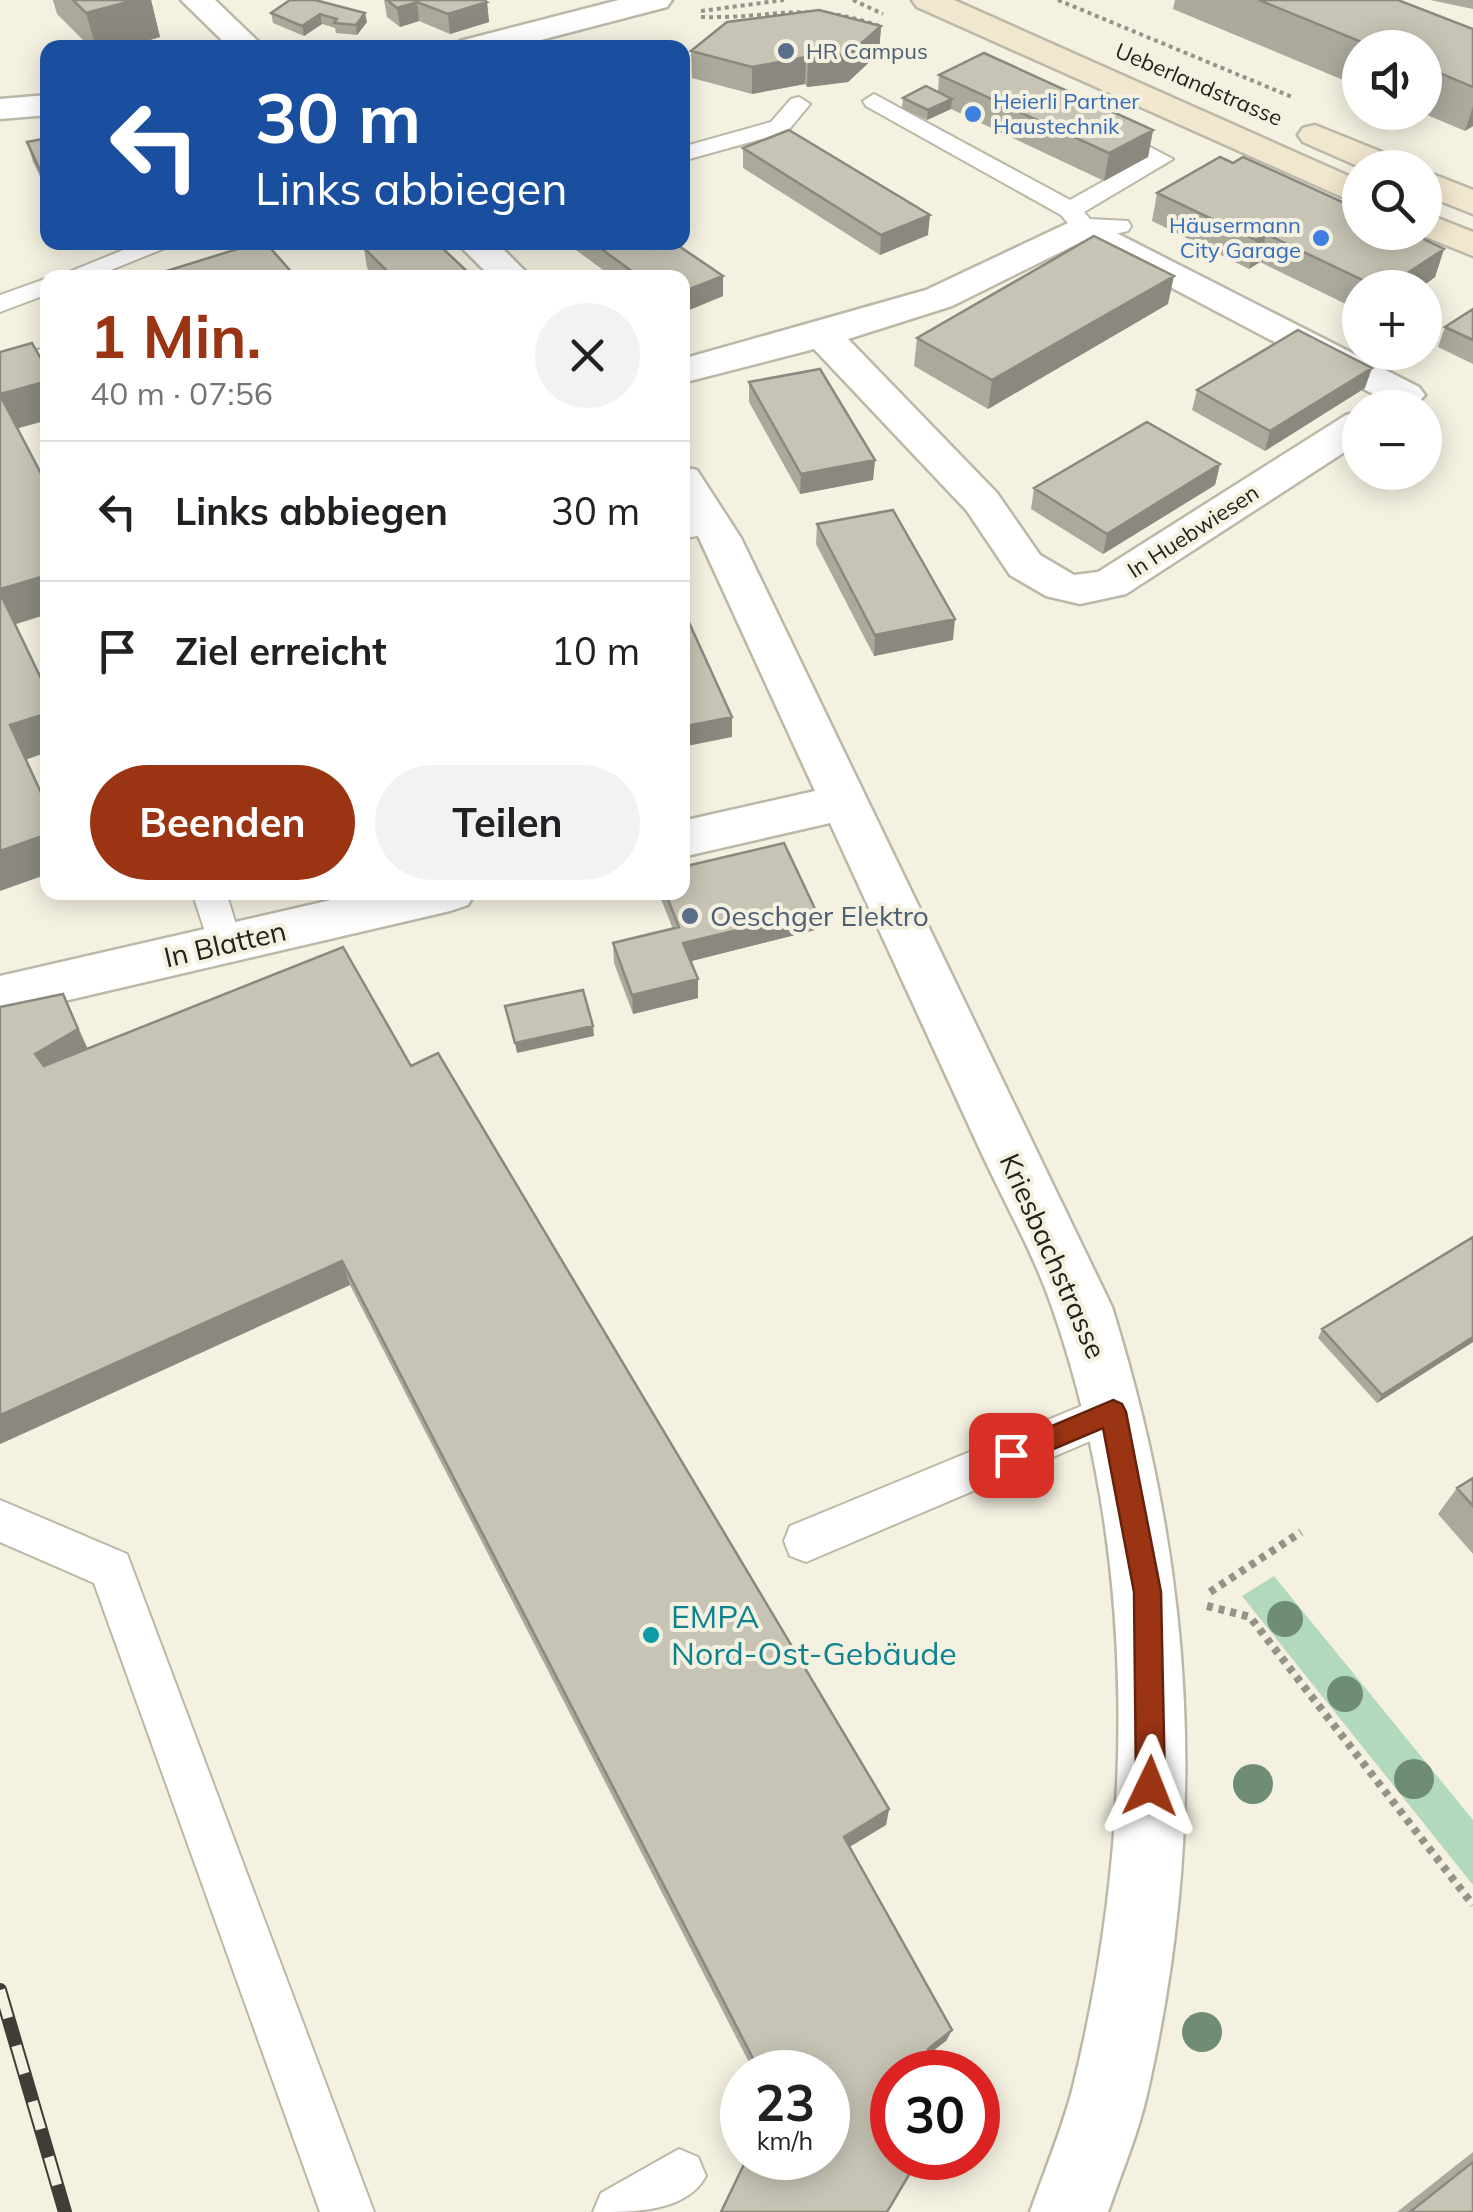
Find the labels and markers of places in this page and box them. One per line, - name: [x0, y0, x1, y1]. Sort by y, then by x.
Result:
- place label: HR Campus: [806, 37, 928, 65]
- marker: HR Campus: [775, 40, 797, 62]
- place label: Heierli Partner Haustechnik: [993, 87, 1139, 140]
- marker: Heierli Partner Haustechnik: [962, 103, 984, 125]
- place label: Häusermann City Garage: [1169, 211, 1301, 264]
- marker: Häusermann City Garage: [1310, 227, 1332, 249]
- place label: Oeschger Elektro: [710, 898, 929, 933]
- marker: Oeschger Elektro: [679, 905, 701, 927]
- pin: [969, 1413, 1054, 1498]
- place label: EMPA Nord-Ost-Gebäude: [671, 1596, 957, 1673]
- marker: EMPA Nord-Ost-Gebäude: [640, 1624, 662, 1646]

